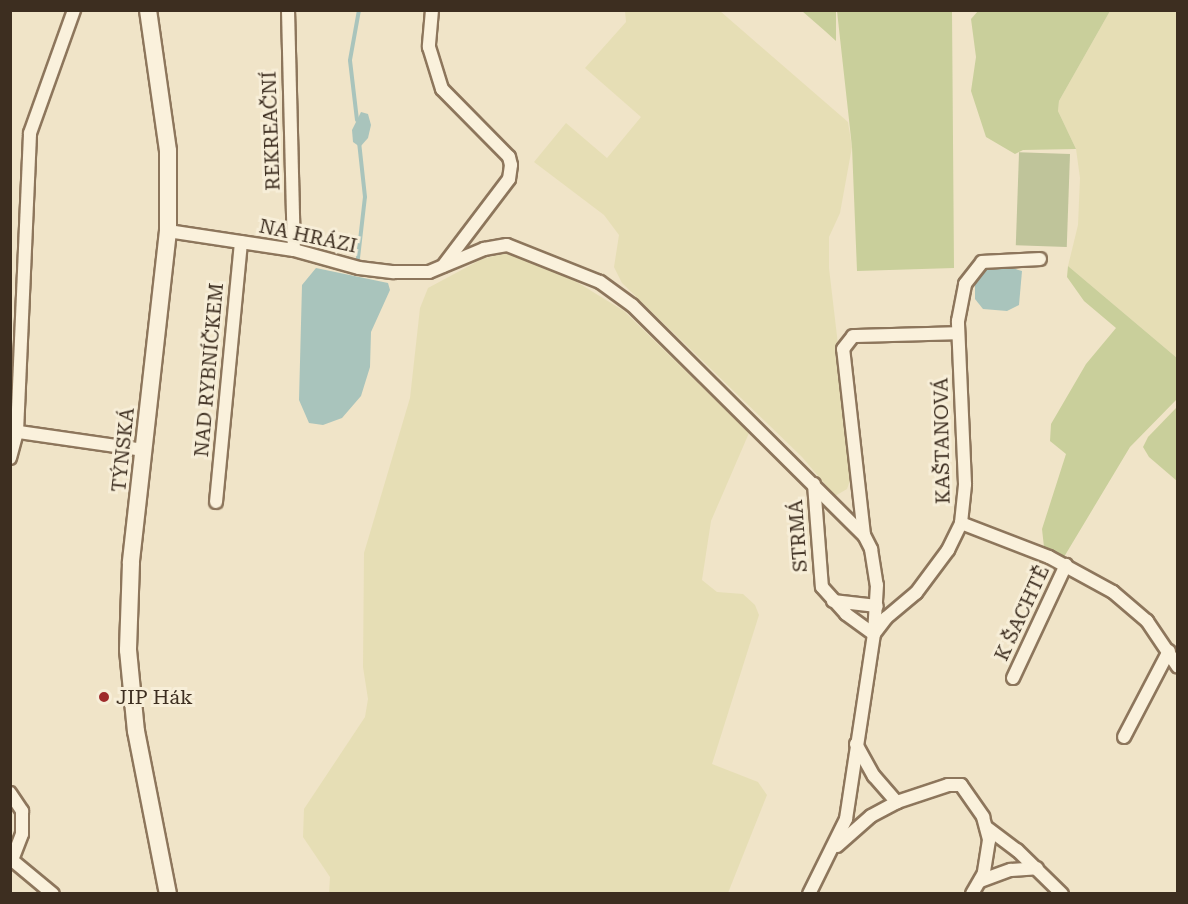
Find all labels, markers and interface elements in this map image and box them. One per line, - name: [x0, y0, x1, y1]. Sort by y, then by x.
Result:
- street label: REKREAČNÍ: [257, 71, 285, 191]
- street label: NA HRÁZI: [257, 214, 359, 258]
- street label: NAD RYBNÍČKEM: [189, 282, 229, 458]
- street label: KAŠTANOVÁ: [929, 378, 955, 504]
- street label: TÝNSKÁ: [107, 407, 139, 493]
- street label: STRMÁ: [784, 499, 812, 573]
- street label: K ŠACHTĚ: [989, 561, 1055, 665]
- place label: JIP Hák: [116, 685, 193, 709]
- marker: JIP Hák: [97, 690, 111, 704]

